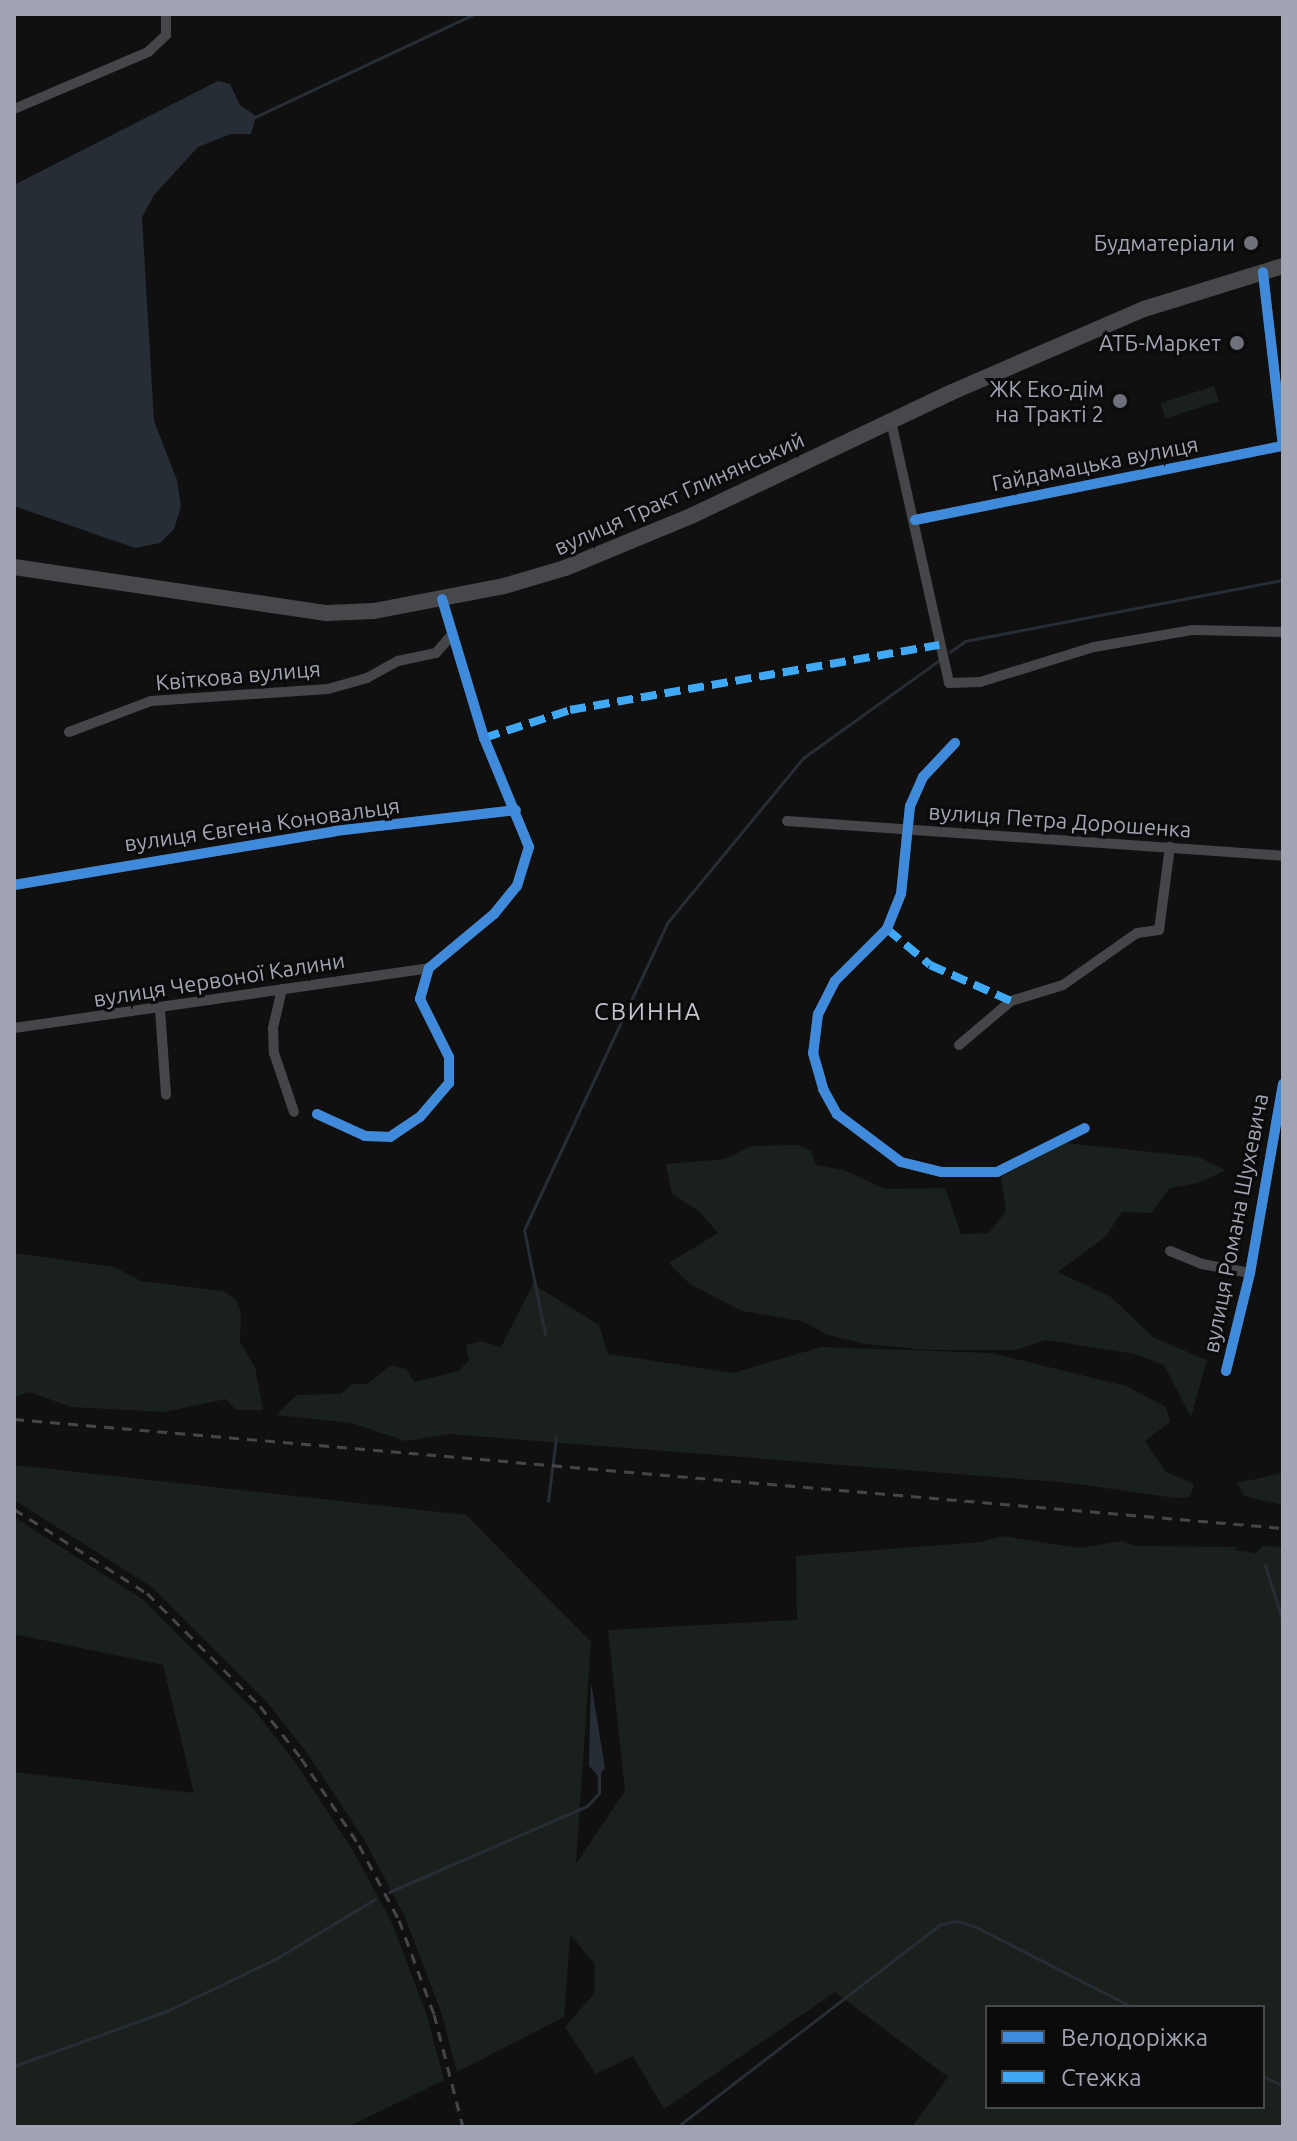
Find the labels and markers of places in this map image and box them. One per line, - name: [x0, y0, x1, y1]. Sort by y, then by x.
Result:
- place label: Будматеріали: [1094, 230, 1235, 256]
- marker: Будматеріали: [1242, 234, 1260, 252]
- place label: АТБ-Маркет: [1099, 330, 1221, 356]
- marker: АТБ-Маркет: [1228, 334, 1246, 352]
- place label: ЖК Еко-дім на Тракті 2: [990, 375, 1104, 426]
- marker: ЖК Еко-дім на Тракті 2: [1111, 392, 1129, 410]

